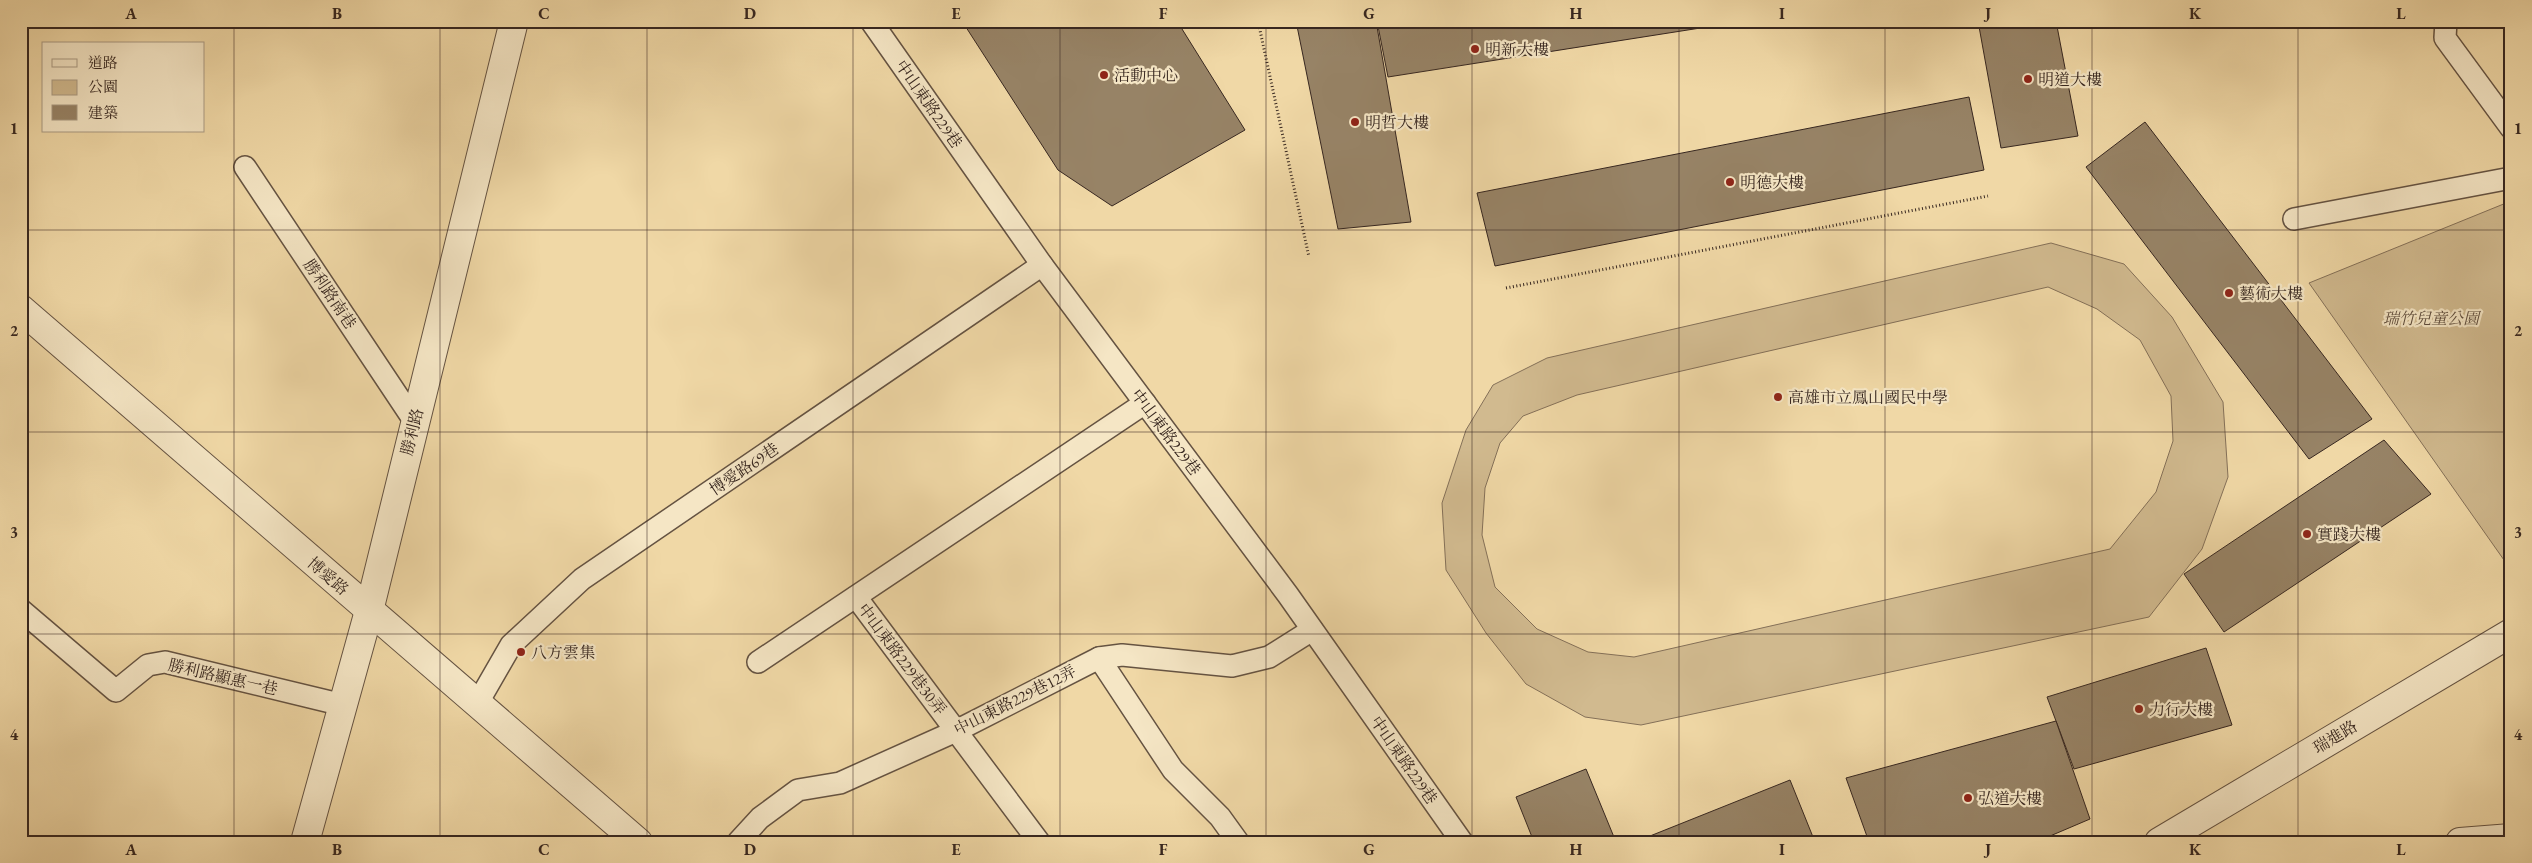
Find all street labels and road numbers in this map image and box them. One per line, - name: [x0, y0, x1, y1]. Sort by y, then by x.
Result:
- street label: 中山東路229巷: [891, 56, 967, 152]
- street label: 勝利路南巷: [299, 255, 361, 333]
- street label: 中山東路229巷: [1127, 385, 1205, 479]
- street label: 勝利路: [396, 406, 428, 458]
- street label: 博愛路69巷: [705, 438, 783, 500]
- street label: 博愛路: [303, 552, 353, 600]
- street label: 中山東路229巷30弄: [853, 599, 951, 719]
- street label: 勝利路顯惠一巷: [166, 654, 280, 700]
- street label: 中山東路229巷12弄: [950, 660, 1080, 740]
- street label: 中山東路229巷: [1366, 712, 1442, 808]
- street label: 瑞進路: [2309, 716, 2361, 758]

